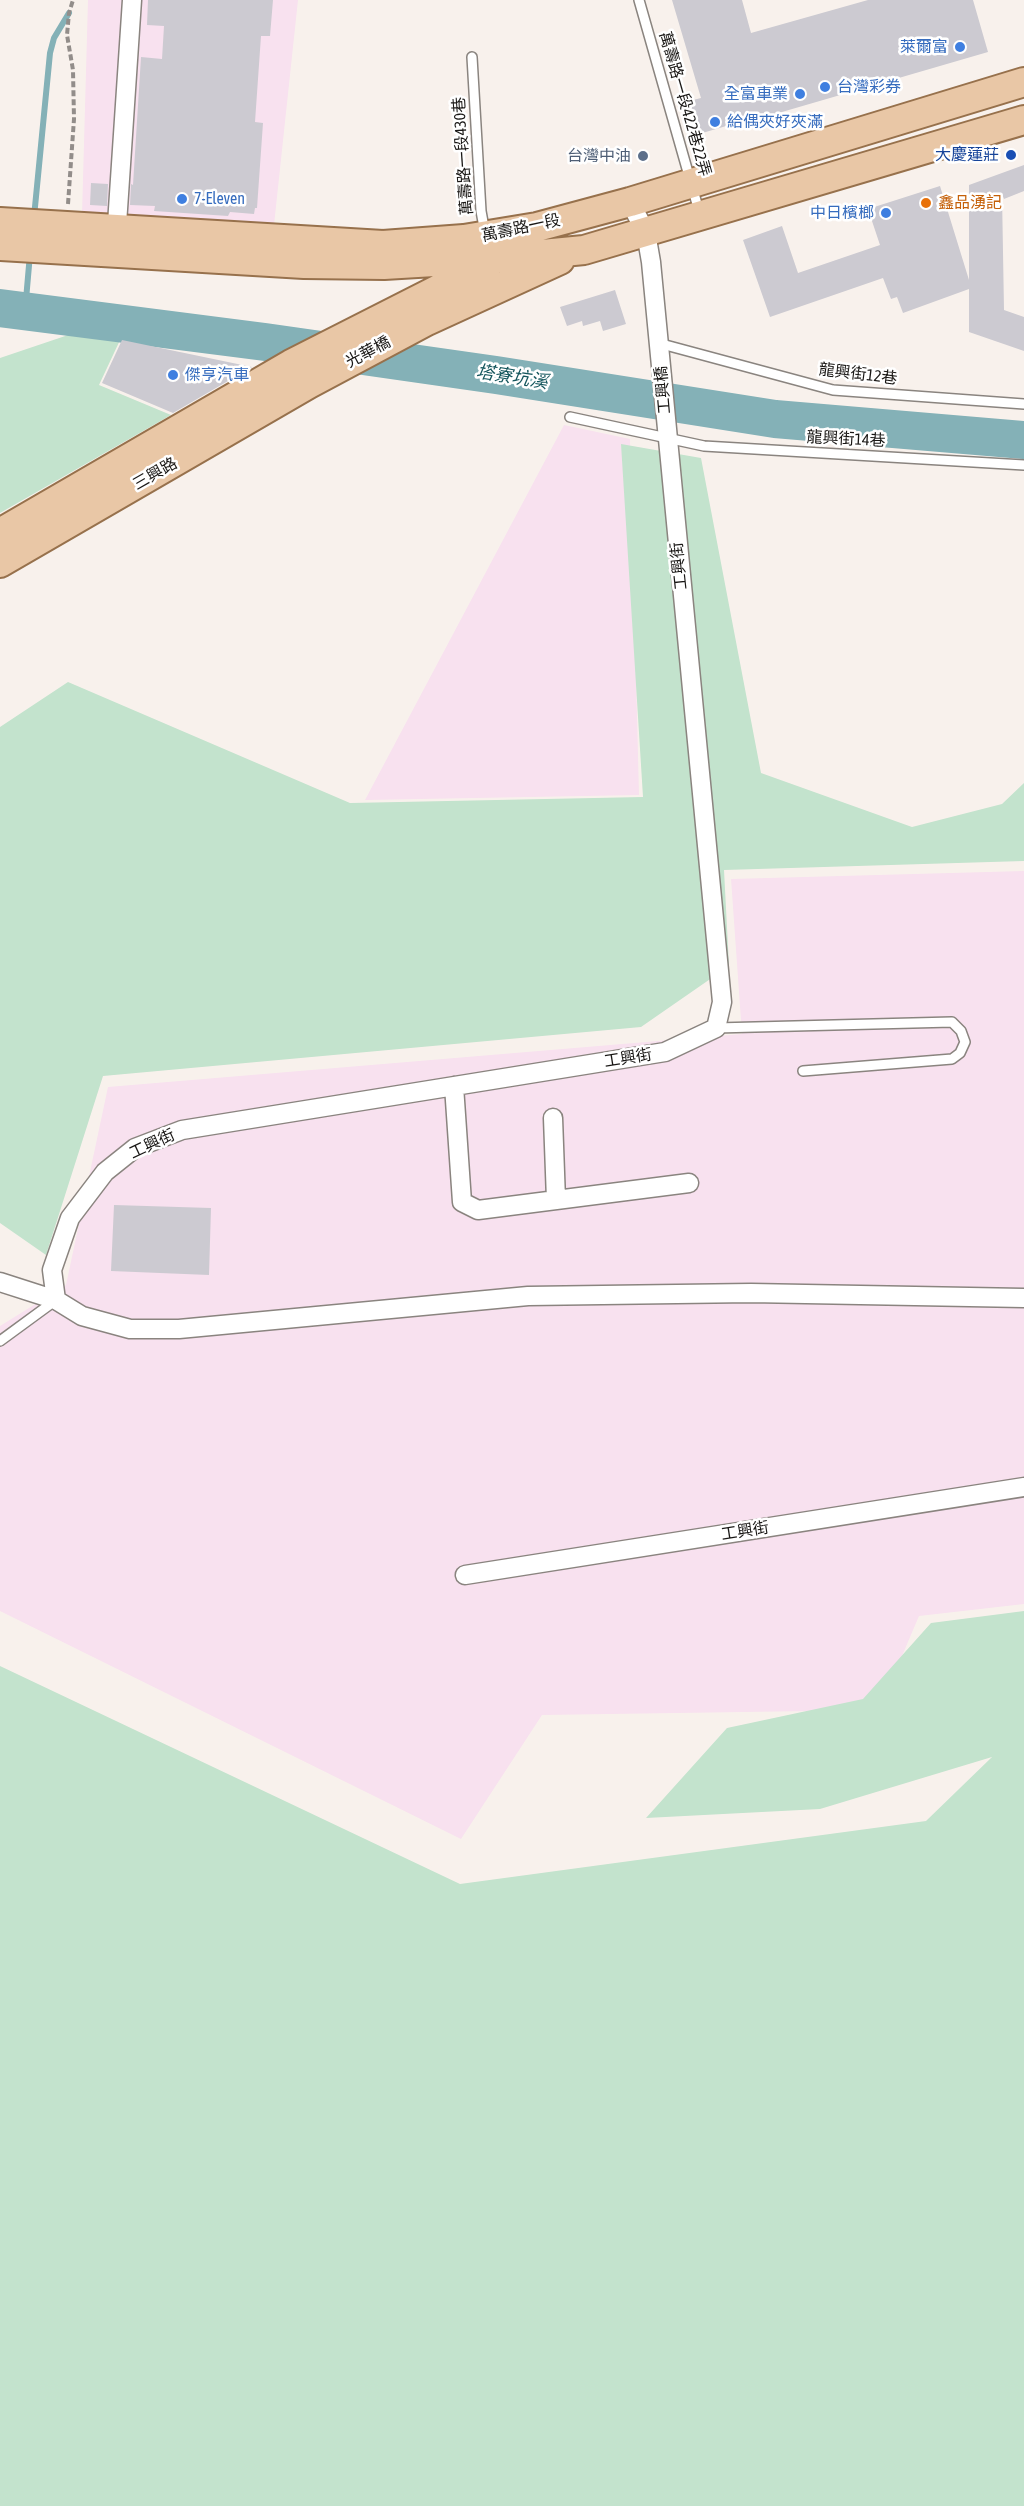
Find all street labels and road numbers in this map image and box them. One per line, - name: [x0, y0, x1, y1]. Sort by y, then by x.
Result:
- street label: 萬壽路一段422巷22弄: [655, 29, 715, 179]
- street label: 萬壽路一段430巷: [449, 96, 477, 216]
- street label: 萬壽路一段: [480, 210, 562, 246]
- street label: 光華橋: [342, 332, 394, 372]
- street label: 龍興街12巷: [818, 360, 898, 388]
- street label: 工興橋: [651, 365, 675, 415]
- street label: 龍興街14巷: [806, 427, 886, 451]
- street label: 三興路: [129, 454, 181, 494]
- street label: 工興街: [667, 541, 691, 591]
- street label: 工興街: [603, 1045, 653, 1071]
- street label: 工興街: [126, 1125, 178, 1163]
- street label: 工興街: [720, 1518, 770, 1544]

